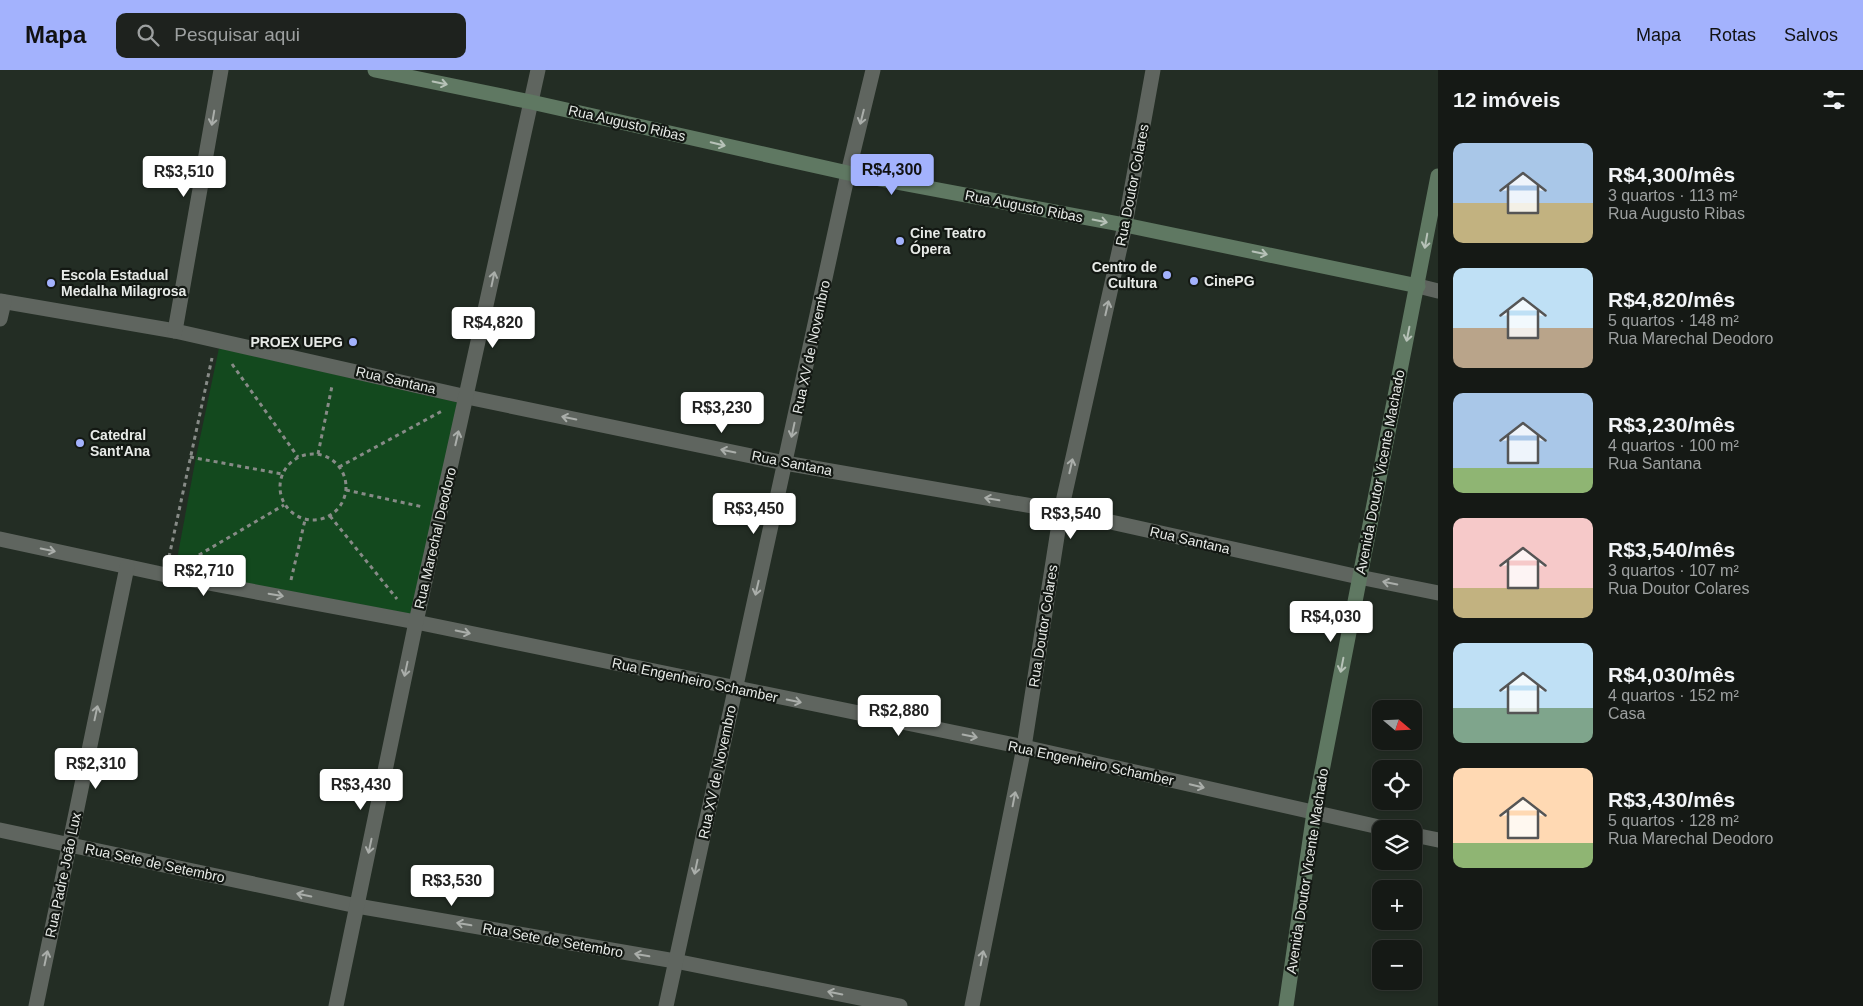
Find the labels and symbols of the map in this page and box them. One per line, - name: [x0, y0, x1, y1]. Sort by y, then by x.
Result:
- one-way arrow: [431, 79, 447, 89]
- street label: Rua Augusto Ribas: [567, 102, 687, 144]
- one-way arrow: [857, 109, 866, 125]
- one-way arrow: [207, 110, 217, 126]
- street label: Rua Doutor Colares: [1112, 123, 1152, 247]
- one-way arrow: [710, 140, 726, 149]
- pin: R$4,300: [846, 154, 938, 196]
- pin: R$3,510: [138, 156, 230, 198]
- street label: Rua Augusto Ribas: [964, 187, 1084, 225]
- one-way arrow: [1092, 216, 1108, 226]
- place label: Cine Teatro Ópera: [910, 225, 986, 257]
- one-way arrow: [1421, 233, 1430, 249]
- marker: Cine Teatro Ópera: [894, 235, 906, 247]
- one-way arrow: [1251, 249, 1267, 259]
- place label: Centro de Cultura: [1092, 259, 1157, 291]
- place label: Escola Estadual Medalha Milagrosa: [61, 267, 186, 299]
- marker: Centro de Cultura: [1161, 269, 1173, 281]
- one-way arrow: [489, 271, 498, 287]
- place label: CinePG: [1204, 273, 1255, 289]
- marker: CinePG: [1188, 275, 1200, 287]
- marker: Escola Estadual Medalha Milagrosa: [45, 277, 57, 289]
- street label: Rua XV de Novembro: [789, 279, 833, 415]
- one-way arrow: [1103, 300, 1112, 316]
- pin: R$4,820: [447, 306, 539, 349]
- one-way arrow: [1403, 326, 1412, 342]
- place label: PROEX UEPG: [250, 334, 343, 350]
- marker: PROEX UEPG: [347, 336, 359, 348]
- street label: Rua Santana: [354, 363, 438, 397]
- street label: Avenida Doutor Vicente Machado: [1352, 368, 1408, 576]
- pin: R$3,230: [676, 392, 768, 434]
- one-way arrow: [562, 413, 578, 422]
- one-way arrow: [787, 421, 797, 437]
- place label: Catedral Sant'Ana: [90, 427, 150, 459]
- one-way arrow: [453, 430, 462, 446]
- marker: Catedral Sant'Ana: [74, 437, 86, 449]
- one-way arrow: [721, 446, 737, 455]
- street label: Rua Santana: [750, 447, 834, 479]
- one-way arrow: [1067, 459, 1076, 475]
- street label: Rua Marechal Deodoro: [411, 465, 459, 610]
- pin: R$3,450: [708, 492, 800, 535]
- one-way arrow: [984, 493, 1000, 503]
- pin: R$3,540: [1025, 498, 1117, 540]
- street label: Rua Santana: [1148, 523, 1232, 557]
- one-way arrow: [39, 546, 55, 555]
- pin: R$2,710: [158, 554, 250, 597]
- street label: Rua Doutor Colares: [1025, 564, 1061, 688]
- one-way arrow: [1383, 578, 1399, 588]
- one-way arrow: [752, 580, 761, 596]
- one-way arrow: [267, 590, 283, 600]
- pin: R$4,030: [1285, 600, 1377, 643]
- one-way arrow: [455, 627, 471, 637]
- street label: Rua Engenheiro Schamber: [611, 655, 780, 705]
- one-way arrow: [1337, 657, 1347, 673]
- one-way arrow: [401, 661, 410, 677]
- pin: R$2,880: [853, 694, 945, 737]
- one-way arrow: [785, 696, 801, 706]
- north arrow: [1372, 700, 1422, 750]
- street label: Rua XV de Novembro: [695, 704, 739, 840]
- one-way arrow: [92, 706, 102, 722]
- one-way arrow: [962, 732, 978, 742]
- street label: Rua Engenheiro Schamber: [1007, 738, 1176, 788]
- pin: R$2,310: [50, 748, 142, 790]
- street label: Avenida Doutor Vicente Machado: [1283, 767, 1331, 975]
- pin: R$3,430: [315, 768, 407, 811]
- one-way arrow: [1189, 782, 1205, 791]
- one-way arrow: [1010, 791, 1019, 807]
- street label: Rua Padre João Lux: [42, 811, 84, 939]
- one-way arrow: [364, 837, 374, 853]
- street label: Rua Sete de Setembro: [84, 840, 227, 886]
- one-way arrow: [691, 858, 700, 874]
- pin: R$3,530: [406, 864, 498, 907]
- one-way arrow: [297, 890, 313, 899]
- one-way arrow: [457, 919, 473, 929]
- street label: Rua Sete de Setembro: [481, 920, 625, 960]
- one-way arrow: [634, 950, 650, 960]
- one-way arrow: [42, 951, 51, 967]
- one-way arrow: [978, 951, 987, 967]
- one-way arrow: [828, 988, 844, 997]

